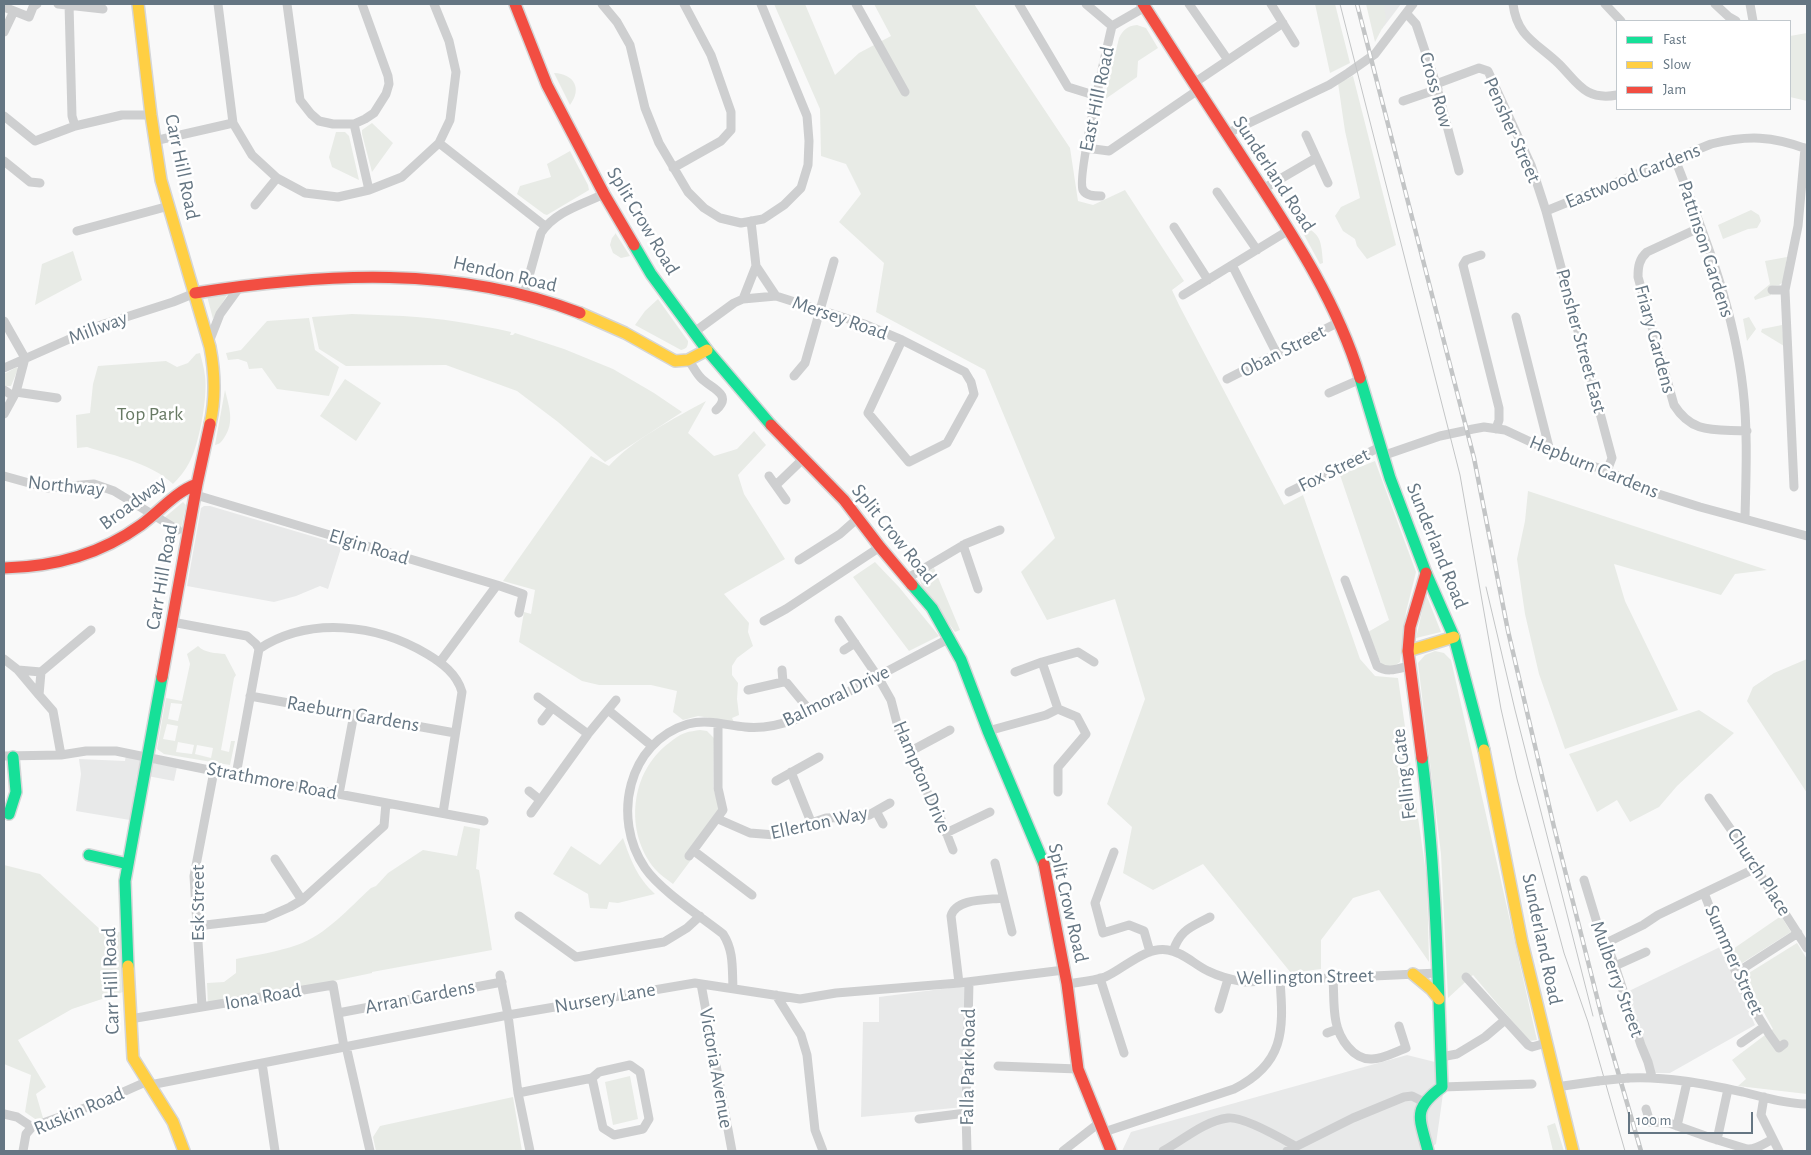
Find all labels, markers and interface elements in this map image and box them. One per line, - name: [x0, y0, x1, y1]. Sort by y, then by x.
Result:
- legend: [1616, 20, 1791, 110]
- text: Fast: [1663, 32, 1686, 47]
- street label: East Hill Road: [1074, 44, 1120, 154]
- street label: Cross Row: [1414, 49, 1458, 131]
- text: Slow: [1663, 57, 1691, 72]
- street label: Pensher Street: [1478, 74, 1546, 186]
- text: Jam: [1663, 82, 1686, 97]
- street label: Sunderland Road: [1228, 111, 1320, 237]
- street label: Carr Hill Road: [159, 112, 205, 222]
- street label: Eastwood Gardens: [1562, 138, 1704, 214]
- street label: Split Crow Road: [601, 163, 685, 279]
- street label: Pattinson Gardens: [1673, 178, 1739, 320]
- street label: Hendon Road: [451, 250, 559, 298]
- street label: Pensher Street East: [1550, 266, 1612, 416]
- street label: Friary Gardens: [1629, 282, 1681, 396]
- street label: Mersey Road: [789, 290, 891, 346]
- street label: Millway: [65, 306, 131, 350]
- street label: Oban Street: [1236, 319, 1330, 383]
- park label: Top Park: [117, 402, 183, 426]
- street label: Hepburn Gardens: [1526, 430, 1662, 504]
- street label: Fox Street: [1294, 442, 1374, 498]
- street label: Northway: [27, 470, 105, 502]
- street label: Broadway: [95, 471, 171, 535]
- street label: Split Crow Road: [846, 479, 942, 589]
- street label: Sunderland Road: [1401, 480, 1473, 612]
- street label: Carr Hill Road: [141, 522, 183, 632]
- street label: Elgin Road: [326, 523, 412, 571]
- street label: Balmoral Drive: [779, 660, 893, 732]
- street label: Raeburn Gardens: [285, 691, 421, 737]
- street label: Hampton Drive: [888, 717, 956, 837]
- street label: Felling Gate: [1387, 727, 1421, 821]
- street label: Strathmore Road: [205, 757, 339, 805]
- street label: Ellerton Way: [768, 801, 870, 845]
- street label: Church Place: [1722, 823, 1796, 921]
- street label: Split Crow Road: [1043, 841, 1093, 965]
- street label: Esk Street: [186, 865, 210, 941]
- street label: Sunderland Road: [1516, 871, 1568, 1007]
- street label: Summer Street: [1699, 902, 1769, 1018]
- street label: Mulberry Street: [1585, 918, 1649, 1040]
- street label: Carr Hill Road: [97, 927, 125, 1035]
- street label: Wellington Street: [1236, 964, 1374, 990]
- street label: Arran Gardens: [363, 975, 477, 1019]
- street label: Nursery Lane: [553, 977, 657, 1019]
- street label: Iona Road: [223, 978, 303, 1016]
- street label: Victoria Avenue: [694, 1006, 738, 1130]
- street label: Falla Park Road: [955, 1008, 981, 1126]
- street label: Ruskin Road: [30, 1081, 128, 1141]
- scale bar: [1631, 1102, 1756, 1134]
- text: 100 m: [1636, 1113, 1671, 1128]

